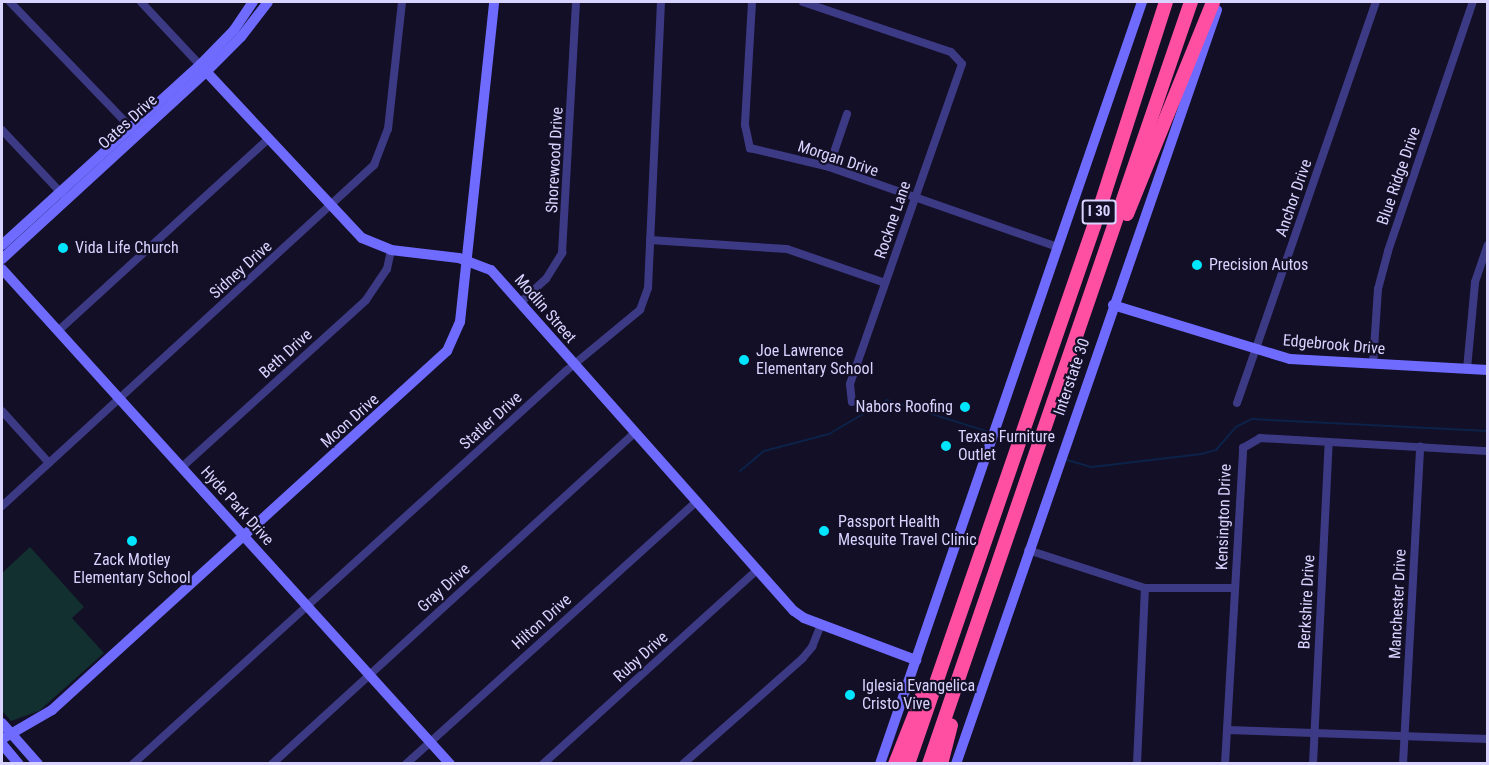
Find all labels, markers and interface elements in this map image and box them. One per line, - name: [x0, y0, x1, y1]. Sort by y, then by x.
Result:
- street label: Oates Drive: [95, 91, 161, 153]
- street label: Shorewood Drive: [543, 106, 567, 214]
- street label: Blue Ridge Drive: [1373, 124, 1425, 228]
- street label: Morgan Drive: [795, 137, 881, 181]
- street label: Anchor Drive: [1272, 157, 1316, 239]
- street label: Rockne Lane: [871, 179, 915, 261]
- road number: I 30: [1081, 200, 1117, 224]
- street label: Sidney Drive: [206, 237, 276, 303]
- place label: Vida Life Church: [75, 238, 179, 258]
- marker: Vida Life Church: [56, 241, 70, 255]
- place label: Precision Autos: [1209, 255, 1308, 275]
- marker: Precision Autos: [1190, 258, 1204, 272]
- street label: Modlin Street: [510, 271, 580, 347]
- street label: Beth Drive: [256, 325, 316, 383]
- street label: Edgebrook Drive: [1282, 331, 1386, 359]
- street label: Interstate 30: [1050, 336, 1094, 418]
- place label: Joe Lawrence Elementary School: [756, 341, 873, 379]
- marker: Joe Lawrence Elementary School: [737, 353, 751, 367]
- street label: Statler Drive: [456, 388, 526, 454]
- street label: Moon Drive: [317, 390, 383, 452]
- place label: Nabors Roofing: [856, 397, 953, 417]
- marker: Nabors Roofing: [958, 400, 972, 414]
- place label: Texas Furniture Outlet: [958, 427, 1055, 465]
- marker: Texas Furniture Outlet: [939, 439, 953, 453]
- street label: Hyde Park Drive: [197, 463, 277, 549]
- street label: Kensington Drive: [1213, 464, 1235, 570]
- place label: Passport Health Mesquite Travel Clinic: [838, 512, 977, 550]
- marker: Passport Health Mesquite Travel Clinic: [815, 522, 833, 540]
- marker: Zack Motley Elementary School: [125, 534, 139, 548]
- street label: Manchester Drive: [1386, 549, 1410, 659]
- place label: Zack Motley Elementary School: [73, 550, 191, 588]
- street label: Berkshire Drive: [1295, 554, 1319, 650]
- street label: Gray Drive: [414, 560, 474, 616]
- street label: Hilton Drive: [508, 590, 576, 654]
- street label: Ruby Drive: [610, 628, 672, 686]
- place label: Iglesia Evangelica Cristo Vive: [862, 676, 975, 714]
- marker: Iglesia Evangelica Cristo Vive: [843, 688, 857, 702]

